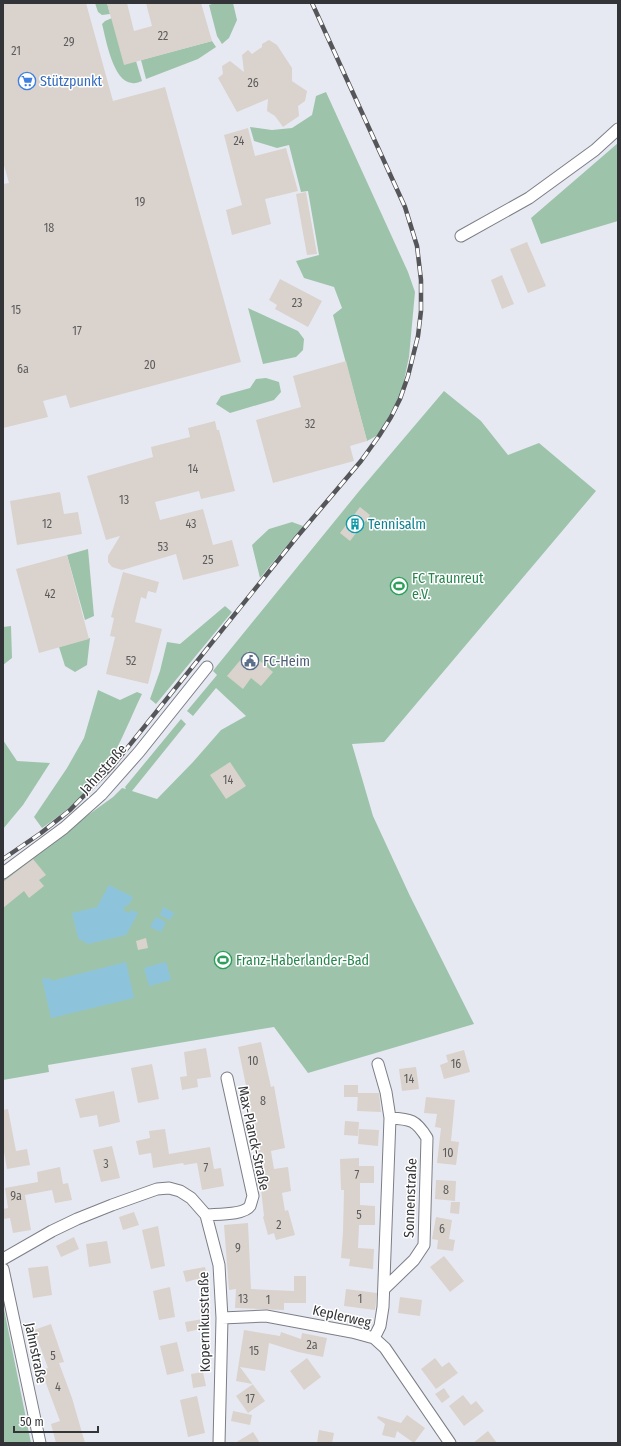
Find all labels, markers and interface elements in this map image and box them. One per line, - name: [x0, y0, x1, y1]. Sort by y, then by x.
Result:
- house number: 22: [158, 29, 168, 43]
- house number: 29: [63, 35, 75, 49]
- house number: 21: [11, 44, 21, 58]
- supermarket icon: Stützpunkt: [17, 71, 37, 91]
- place label: Stützpunkt: [40, 73, 103, 90]
- house number: 26: [247, 76, 259, 90]
- house number: 24: [234, 134, 245, 148]
- house number: 19: [135, 195, 145, 209]
- house number: 18: [44, 221, 54, 235]
- house number: 23: [292, 296, 302, 310]
- house number: 15: [11, 303, 22, 317]
- house number: 17: [72, 324, 82, 338]
- house number: 20: [144, 358, 156, 372]
- house number: 6a: [17, 362, 29, 376]
- house number: 32: [305, 417, 315, 431]
- house number: 14: [188, 462, 198, 476]
- house number: 13: [119, 493, 129, 507]
- building icon: Tennisalm: [345, 514, 365, 534]
- place label: Tennisalm: [368, 516, 426, 533]
- house number: 12: [42, 517, 52, 531]
- house number: 43: [185, 517, 197, 531]
- house number: 53: [158, 540, 168, 554]
- house number: 25: [203, 553, 214, 567]
- place label: FC Traunreut e.V.: [412, 570, 484, 603]
- sports icon: FC Traunreut e.V.: [389, 576, 409, 596]
- house number: 42: [45, 587, 55, 601]
- public building icon: FC-Heim: [240, 651, 260, 671]
- place label: FC-Heim: [263, 653, 310, 670]
- house number: 52: [126, 654, 136, 668]
- street label: Jahnstraße: [76, 741, 130, 798]
- house number: 14: [223, 773, 233, 787]
- sports icon: Franz-Haberlander-Bad: [213, 950, 233, 970]
- place label: Franz-Haberlander-Bad: [236, 952, 369, 969]
- house number: 10: [248, 1054, 258, 1068]
- house number: 16: [451, 1057, 461, 1071]
- house number: 14: [404, 1072, 414, 1086]
- street label: Max-Planck-Straße: [234, 1084, 273, 1192]
- house number: 8: [260, 1094, 266, 1108]
- house number: 10: [443, 1146, 453, 1160]
- house number: 3: [103, 1157, 109, 1171]
- street label: Sonnenstraße: [401, 1158, 420, 1238]
- house number: 7: [204, 1161, 209, 1175]
- house number: 7: [355, 1168, 360, 1182]
- house number: 8: [443, 1183, 449, 1197]
- house number: 9a: [10, 1189, 22, 1203]
- house number: 5: [356, 1208, 362, 1222]
- house number: 2: [276, 1218, 282, 1232]
- house number: 6: [439, 1222, 445, 1236]
- house number: 9: [235, 1241, 241, 1255]
- street label: Kopernikusstraße: [195, 1271, 214, 1372]
- house number: 13: [238, 1292, 248, 1306]
- house number: 1: [358, 1292, 362, 1306]
- house number: 1: [266, 1293, 270, 1307]
- street label: Keplerweg: [311, 1301, 373, 1332]
- street label: Jahnstraße: [21, 1321, 50, 1385]
- house number: 2a: [306, 1338, 318, 1352]
- house number: 15: [249, 1344, 260, 1358]
- house number: 5: [50, 1349, 56, 1363]
- house number: 4: [55, 1380, 61, 1394]
- house number: 17: [245, 1392, 255, 1406]
- scale bar: [14, 1408, 98, 1434]
- text: 50 m: [20, 1415, 44, 1429]

